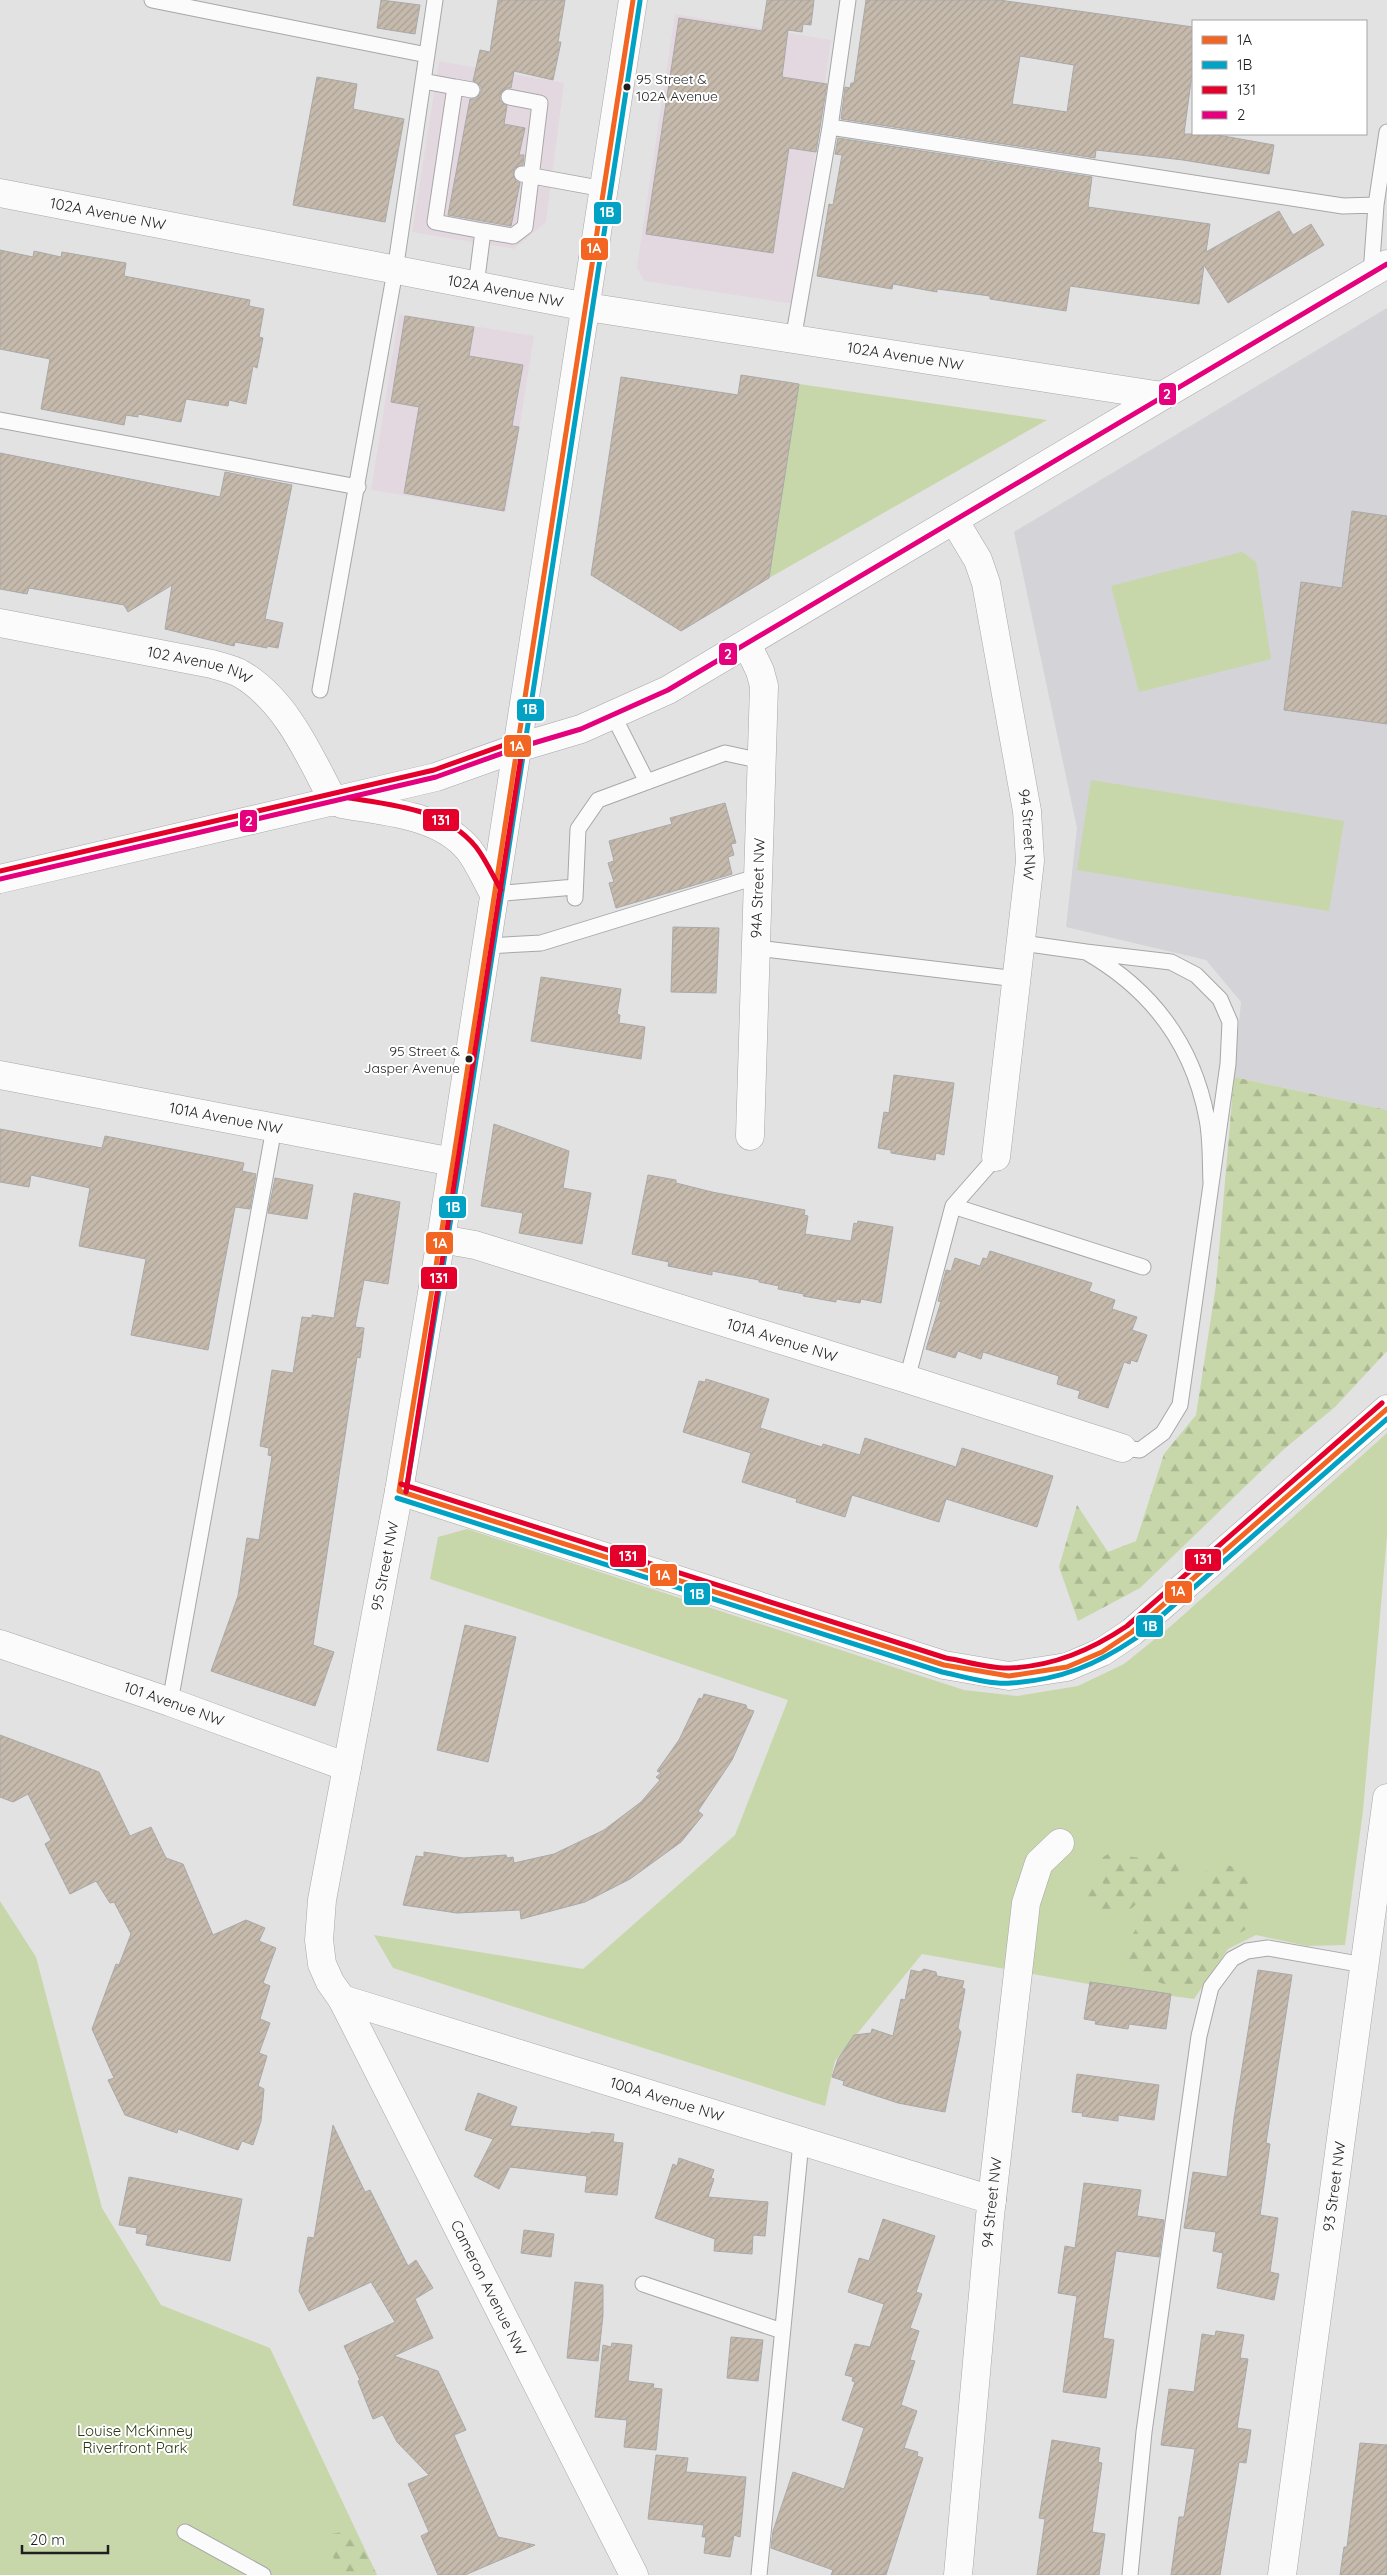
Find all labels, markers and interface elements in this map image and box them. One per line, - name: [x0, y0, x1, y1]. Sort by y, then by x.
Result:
- legend: [1192, 20, 1367, 135]
- text: 1A: [1237, 30, 1253, 49]
- text: 1B: [1237, 55, 1253, 74]
- place label: 95 Street & 102A Avenue: [636, 70, 718, 105]
- text: 131: [1237, 80, 1256, 99]
- marker: 95 Street & 102A Avenue: [622, 82, 632, 92]
- text: 2: [1237, 105, 1245, 124]
- street label: 102A Avenue NW: [49, 193, 168, 234]
- line badge: 1B: [593, 201, 622, 225]
- text: 1B: [600, 203, 614, 221]
- line badge: 1A: [580, 237, 609, 261]
- text: 1A: [587, 239, 601, 257]
- street label: 102A Avenue NW: [446, 270, 566, 311]
- street label: 102A Avenue NW: [846, 337, 965, 374]
- line badge: 2: [1158, 382, 1177, 406]
- text: 2: [1163, 385, 1171, 403]
- street label: 102 Avenue NW: [146, 642, 256, 688]
- line badge: 2: [718, 642, 738, 666]
- text: 2: [724, 645, 732, 663]
- line badge: 1B: [516, 698, 545, 722]
- text: 1B: [523, 700, 537, 718]
- line badge: 1A: [503, 734, 532, 758]
- text: 1A: [510, 737, 524, 755]
- street label: 94 Street NW: [1014, 787, 1040, 881]
- line badge: 131: [422, 808, 460, 832]
- line badge: 2: [239, 809, 258, 833]
- text: 131: [432, 811, 450, 829]
- text: 2: [245, 812, 253, 830]
- street label: 94A Street NW: [746, 837, 769, 939]
- place label: 95 Street & Jasper Avenue: [363, 1042, 460, 1077]
- marker: 95 Street & Jasper Avenue: [464, 1054, 474, 1064]
- street label: 101A Avenue NW: [168, 1098, 285, 1138]
- line badge: 1B: [438, 1195, 467, 1219]
- text: 1B: [446, 1198, 460, 1216]
- line badge: 1A: [425, 1231, 454, 1255]
- text: 1A: [433, 1234, 447, 1252]
- line badge: 131: [420, 1266, 458, 1290]
- text: 131: [430, 1269, 448, 1287]
- street label: 101A Avenue NW: [725, 1314, 840, 1366]
- street label: 95 Street NW: [366, 1519, 403, 1612]
- line badge: 131: [609, 1544, 647, 1568]
- text: 131: [619, 1547, 637, 1565]
- line badge: 131: [1184, 1548, 1222, 1572]
- text: 131: [1194, 1550, 1212, 1568]
- line badge: 1A: [649, 1563, 678, 1587]
- text: 1A: [656, 1566, 670, 1584]
- line badge: 1A: [1164, 1580, 1193, 1604]
- line badge: 1B: [683, 1582, 711, 1606]
- text: 1A: [1171, 1582, 1185, 1600]
- text: 1B: [690, 1585, 704, 1603]
- line badge: 1B: [1135, 1614, 1164, 1638]
- text: 1B: [1143, 1617, 1157, 1635]
- street label: 101 Avenue NW: [122, 1677, 227, 1730]
- street label: 100A Avenue NW: [608, 2072, 727, 2126]
- street label: 93 Street NW: [1318, 2140, 1350, 2233]
- street label: 94 Street NW: [977, 2156, 1006, 2249]
- street label: Cameron Avenue NW: [447, 2217, 531, 2359]
- park label: Louise McKinney Riverfront Park: [77, 2421, 193, 2457]
- scale bar: [22, 2522, 109, 2554]
- text: 20 m: [30, 2530, 65, 2549]

